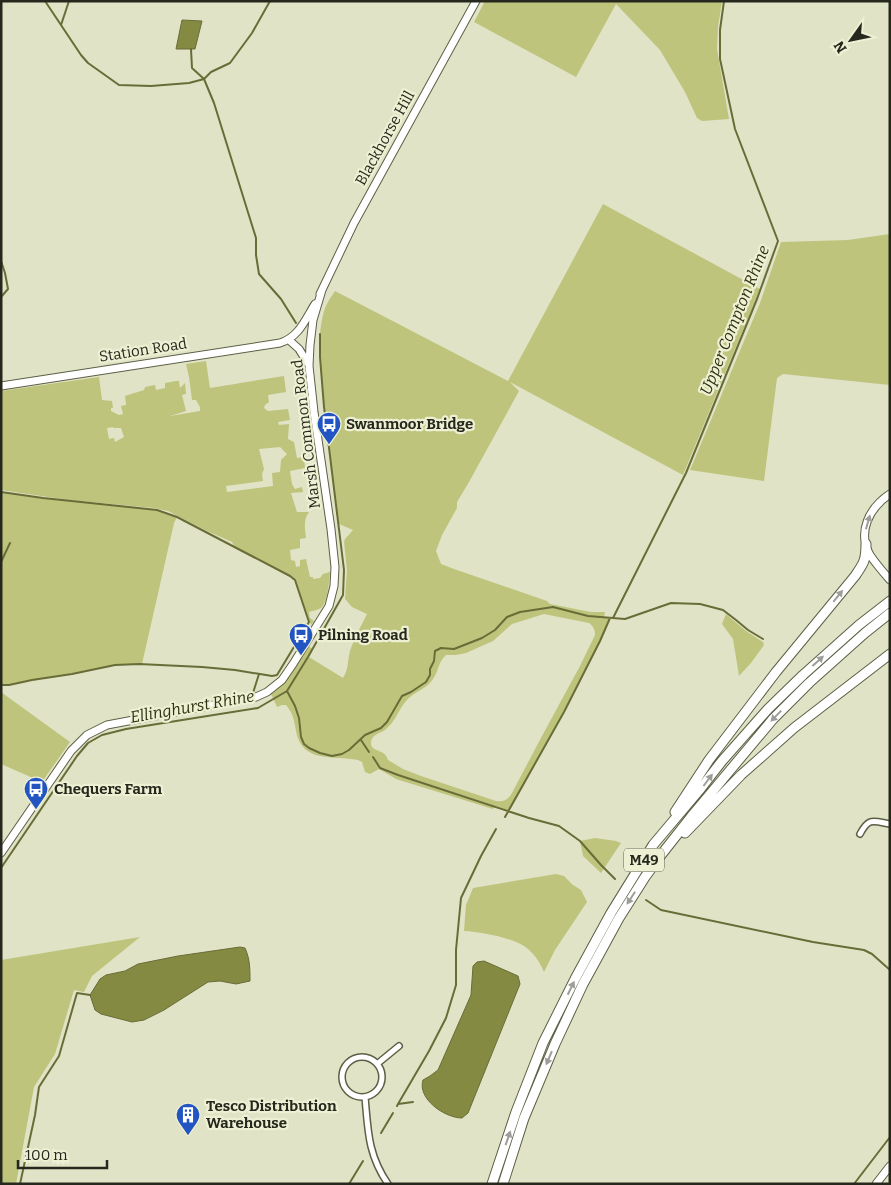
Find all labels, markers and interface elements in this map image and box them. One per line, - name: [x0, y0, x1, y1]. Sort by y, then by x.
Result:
- north arrow: [826, 15, 876, 65]
- text: N: [830, 37, 851, 56]
- street label: Blackhorse Hill: [352, 88, 418, 188]
- water label: Upper Compton Rhine: [696, 243, 773, 398]
- street label: Station Road: [98, 334, 188, 366]
- street label: Marsh Common Road: [288, 358, 324, 510]
- bus stop icon: Swanmoor Bridge: [316, 411, 342, 445]
- place label: Swanmoor Bridge: [346, 415, 473, 433]
- one-way arrow: [864, 514, 872, 529]
- one-way arrow: [833, 589, 844, 602]
- bus stop icon: Pilning Road: [288, 622, 314, 656]
- place label: Pilning Road: [318, 626, 408, 644]
- one-way arrow: [812, 656, 824, 667]
- water label: Ellinghurst Rhine: [129, 686, 256, 727]
- one-way arrow: [770, 710, 782, 722]
- one-way arrow: [702, 774, 713, 787]
- bus stop icon: Chequers Farm: [23, 776, 49, 810]
- place label: Chequers Farm: [54, 780, 163, 798]
- road number: M49: [624, 848, 664, 872]
- one-way arrow: [627, 892, 636, 905]
- one-way arrow: [567, 981, 575, 995]
- one-way arrow: [544, 1051, 552, 1065]
- place label: Tesco Distribution Warehouse: [206, 1097, 337, 1132]
- building icon: Tesco Distribution Warehouse: [175, 1102, 201, 1136]
- one-way arrow: [505, 1130, 512, 1145]
- scale bar: [18, 1138, 106, 1170]
- text: 100 m: [25, 1146, 68, 1164]

